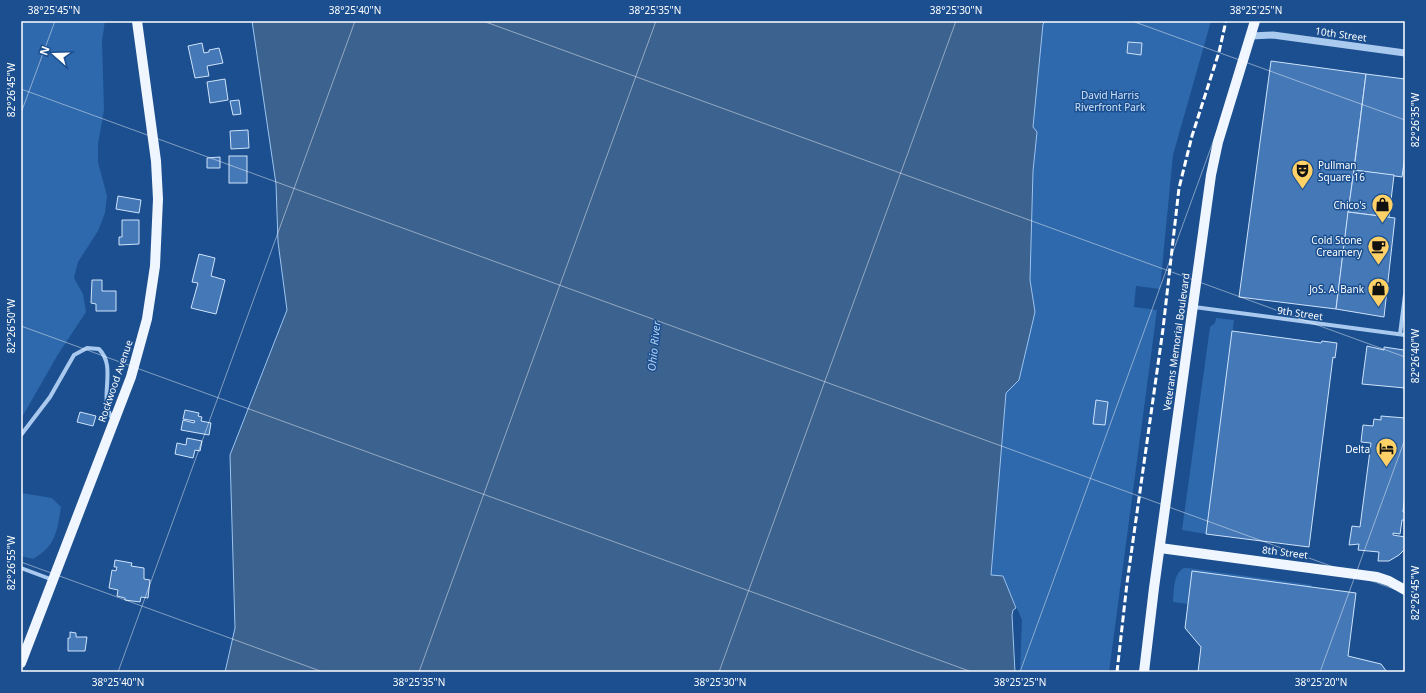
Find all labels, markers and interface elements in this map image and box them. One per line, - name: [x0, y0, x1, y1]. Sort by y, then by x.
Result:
- text: 38°25'45"N: [28, 3, 80, 17]
- text: 38°25'40"N: [329, 3, 381, 17]
- text: 38°25'35"N: [629, 3, 681, 17]
- text: 38°25'30"N: [930, 3, 982, 17]
- text: 38°25'25"N: [1230, 3, 1282, 17]
- street label: 10th Street: [1314, 23, 1368, 45]
- north arrow: [34, 34, 74, 74]
- text: N: [36, 44, 53, 57]
- text: 82°26'45"W: [4, 62, 18, 117]
- park label: David Harris Riverfront Park: [1075, 88, 1146, 114]
- text: 82°26'35"W: [1408, 92, 1422, 147]
- theatre icon: Pullman Square 16: [1289, 158, 1315, 191]
- place label: Pullman Square 16: [1318, 158, 1365, 184]
- shop icon: Chico's: [1369, 192, 1395, 225]
- place label: Chico's: [1333, 198, 1366, 212]
- place label: Cold Stone Creamery: [1311, 233, 1363, 259]
- cafe icon: Cold Stone Creamery: [1365, 233, 1391, 266]
- street label: Veterans Memorial Boulevard: [1159, 272, 1193, 412]
- shop icon: JoS. A. Bank: [1366, 276, 1392, 309]
- place label: JoS. A. Bank: [1308, 282, 1365, 296]
- text: 82°26'50"W: [4, 298, 18, 353]
- street label: 9th Street: [1276, 303, 1324, 323]
- water label: Ohio River: [643, 320, 664, 372]
- text: 82°26'40"W: [1408, 328, 1422, 383]
- street label: Rockwood Avenue: [94, 338, 136, 424]
- hotel icon: Delta: [1373, 436, 1399, 469]
- place label: Delta: [1345, 442, 1370, 456]
- text: 82°26'55"W: [4, 535, 18, 590]
- street label: 8th Street: [1261, 542, 1309, 562]
- text: 82°26'45"W: [1408, 565, 1422, 620]
- text: 38°25'40"N: [92, 675, 144, 689]
- text: 38°25'35"N: [393, 675, 445, 689]
- text: 38°25'30"N: [694, 675, 746, 689]
- text: 38°25'25"N: [994, 675, 1046, 689]
- text: 38°25'20"N: [1295, 675, 1347, 689]

